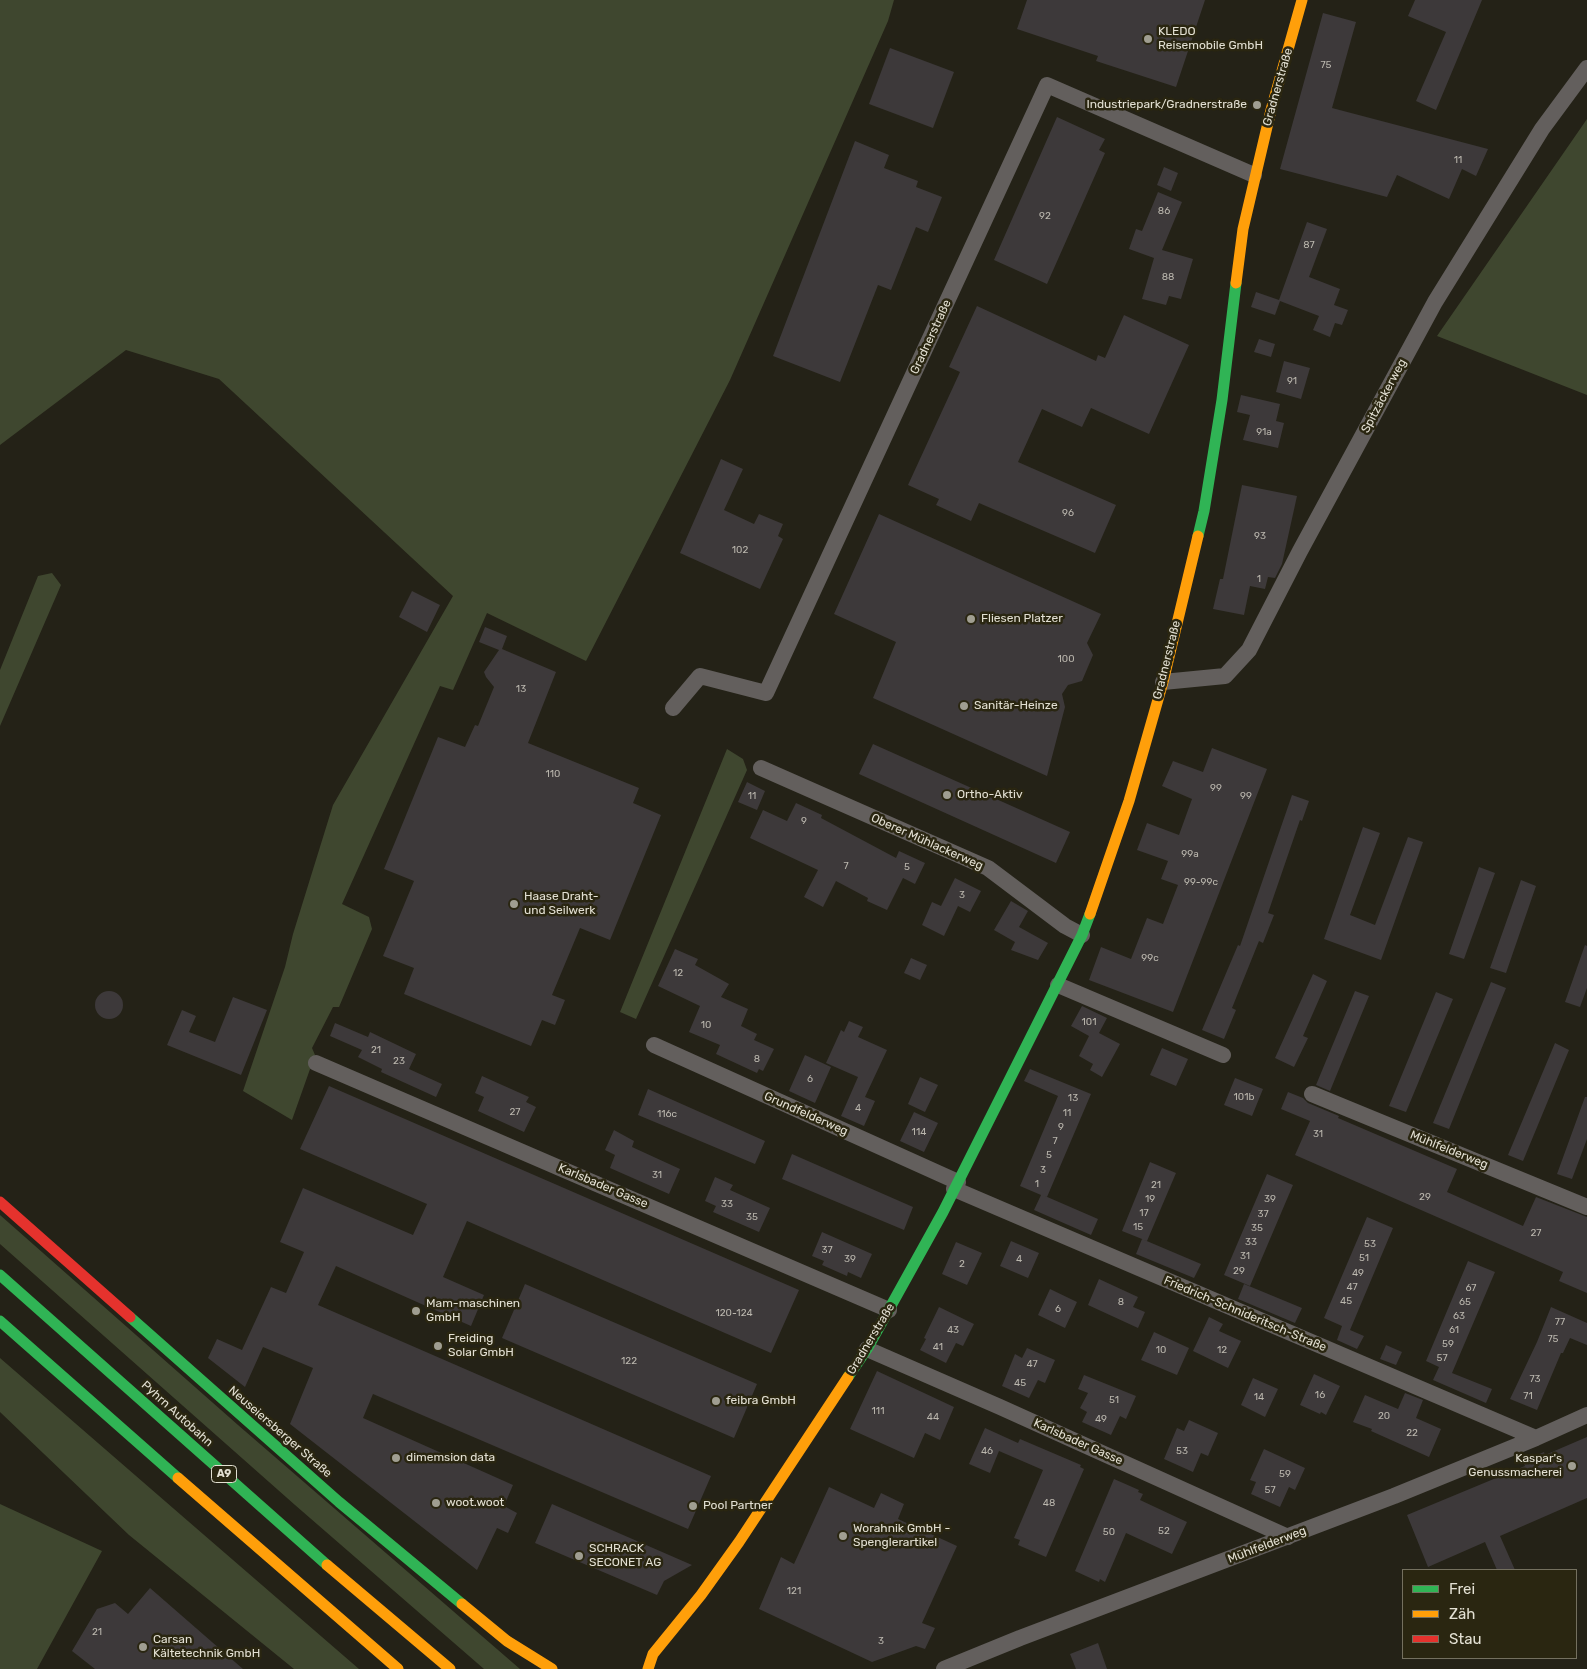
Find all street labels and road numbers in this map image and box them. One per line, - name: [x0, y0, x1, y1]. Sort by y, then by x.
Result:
- street label: Gradnerstraße: [1260, 46, 1296, 128]
- street label: Gradnerstraße: [907, 297, 955, 377]
- street label: Spitzäckerweg: [1358, 356, 1410, 436]
- street label: Gradnerstraße: [1150, 619, 1184, 701]
- street label: Oberer Mühlackerweg: [869, 811, 985, 873]
- street label: Grundfelderweg: [762, 1089, 850, 1139]
- street label: Mühlfelderweg: [1408, 1128, 1490, 1172]
- street label: Karlsbader Gasse: [556, 1161, 650, 1211]
- street label: Friedrich-Schnideritsch-Straße: [1161, 1273, 1329, 1355]
- street label: Gradnerstraße: [844, 1301, 898, 1377]
- street label: Pyhrn Autobahn: [138, 1378, 216, 1450]
- street label: Neuseiersberger Straße: [225, 1383, 335, 1481]
- street label: Karlsbader Gasse: [1031, 1416, 1125, 1468]
- road number: A9: [212, 1466, 236, 1482]
- street label: Mühlfelderweg: [1226, 1523, 1308, 1567]

